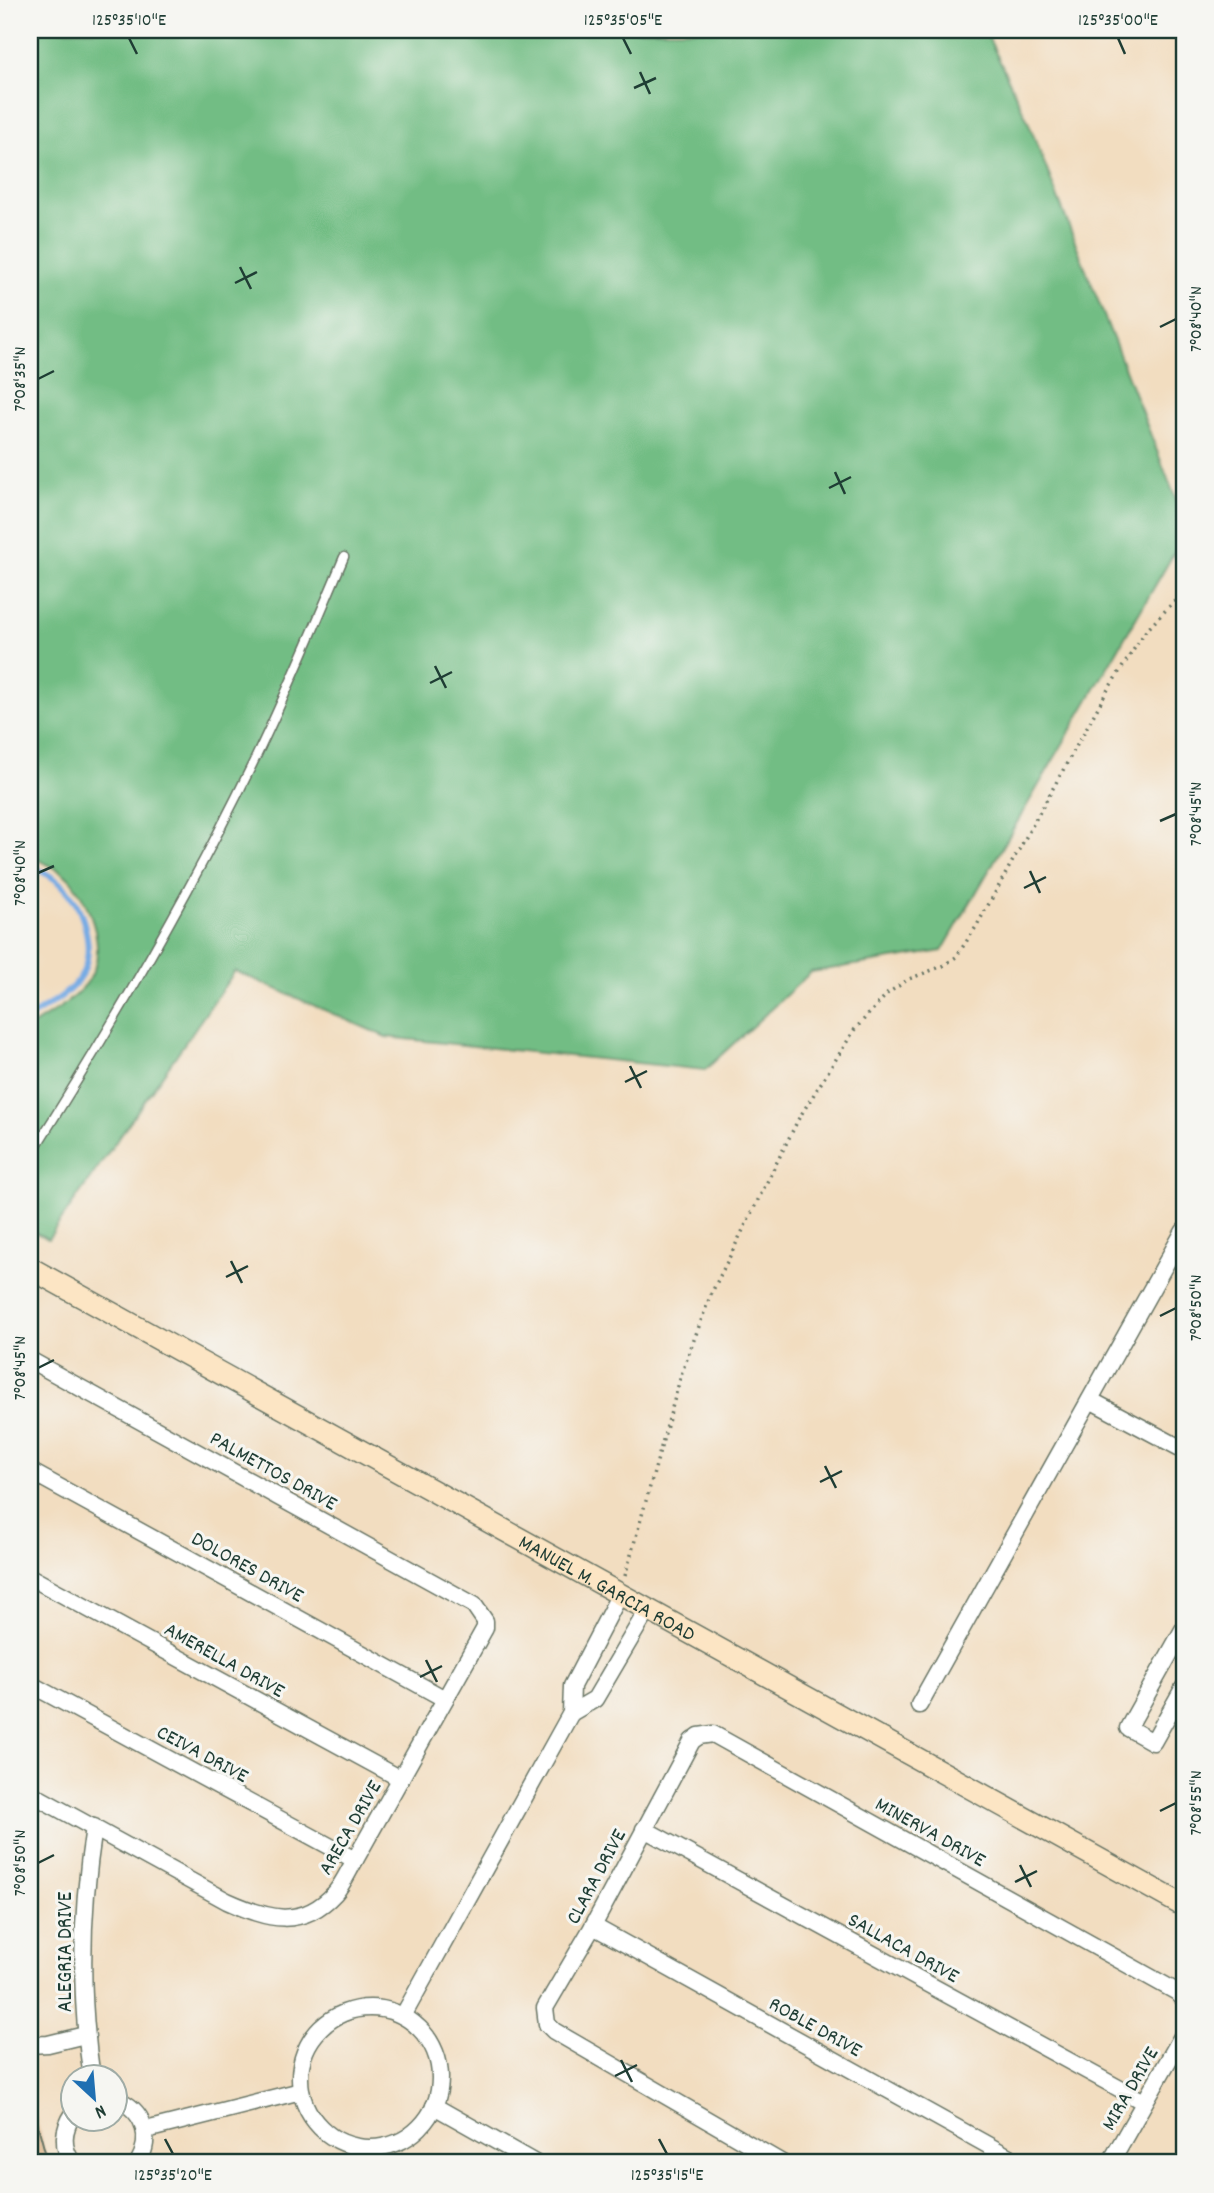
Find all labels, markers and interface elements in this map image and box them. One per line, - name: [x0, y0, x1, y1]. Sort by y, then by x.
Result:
- text: 125°35'10"E: [92, 9, 166, 34]
- text: 125°35'05"E: [584, 9, 662, 34]
- text: 125°35'00"E: [1078, 9, 1158, 34]
- text: 7°08'40"N: [1185, 286, 1210, 352]
- text: 7°08'35"N: [9, 347, 34, 411]
- text: 7°08'45"N: [1185, 782, 1210, 846]
- text: 7°08'40"N: [9, 840, 34, 906]
- text: 7°08'50"N: [1185, 1275, 1210, 1341]
- text: 7°08'45"N: [9, 1336, 34, 1400]
- street label: PALMETTOS DRIVE: [203, 1425, 342, 1520]
- street label: DOLORES DRIVE: [185, 1525, 309, 1612]
- street label: MANUEL M. GARCIA ROAD: [512, 1529, 700, 1651]
- street label: AMERELLA DRIVE: [158, 1616, 290, 1707]
- street label: CEIVA DRIVE: [150, 1719, 253, 1793]
- text: 7°08'55"N: [1185, 1770, 1210, 1836]
- street label: ARECA DRIVE: [312, 1775, 391, 1882]
- street label: MINERVA DRIVE: [869, 1791, 991, 1877]
- street label: CLARA DRIVE: [560, 1824, 636, 1930]
- text: 7°08'50"N: [9, 1830, 34, 1896]
- street label: ALEGRIA DRIVE: [52, 1891, 82, 2012]
- street label: SALLACA DRIVE: [841, 1907, 964, 1993]
- street label: ROBLE DRIVE: [763, 1991, 867, 2067]
- street label: MIRA DRIVE: [1095, 2042, 1168, 2137]
- north arrow: [60, 2064, 130, 2134]
- text: N: [90, 2096, 110, 2124]
- text: 125°35'20"E: [134, 2164, 212, 2189]
- text: 125°35'15"E: [631, 2164, 703, 2189]

